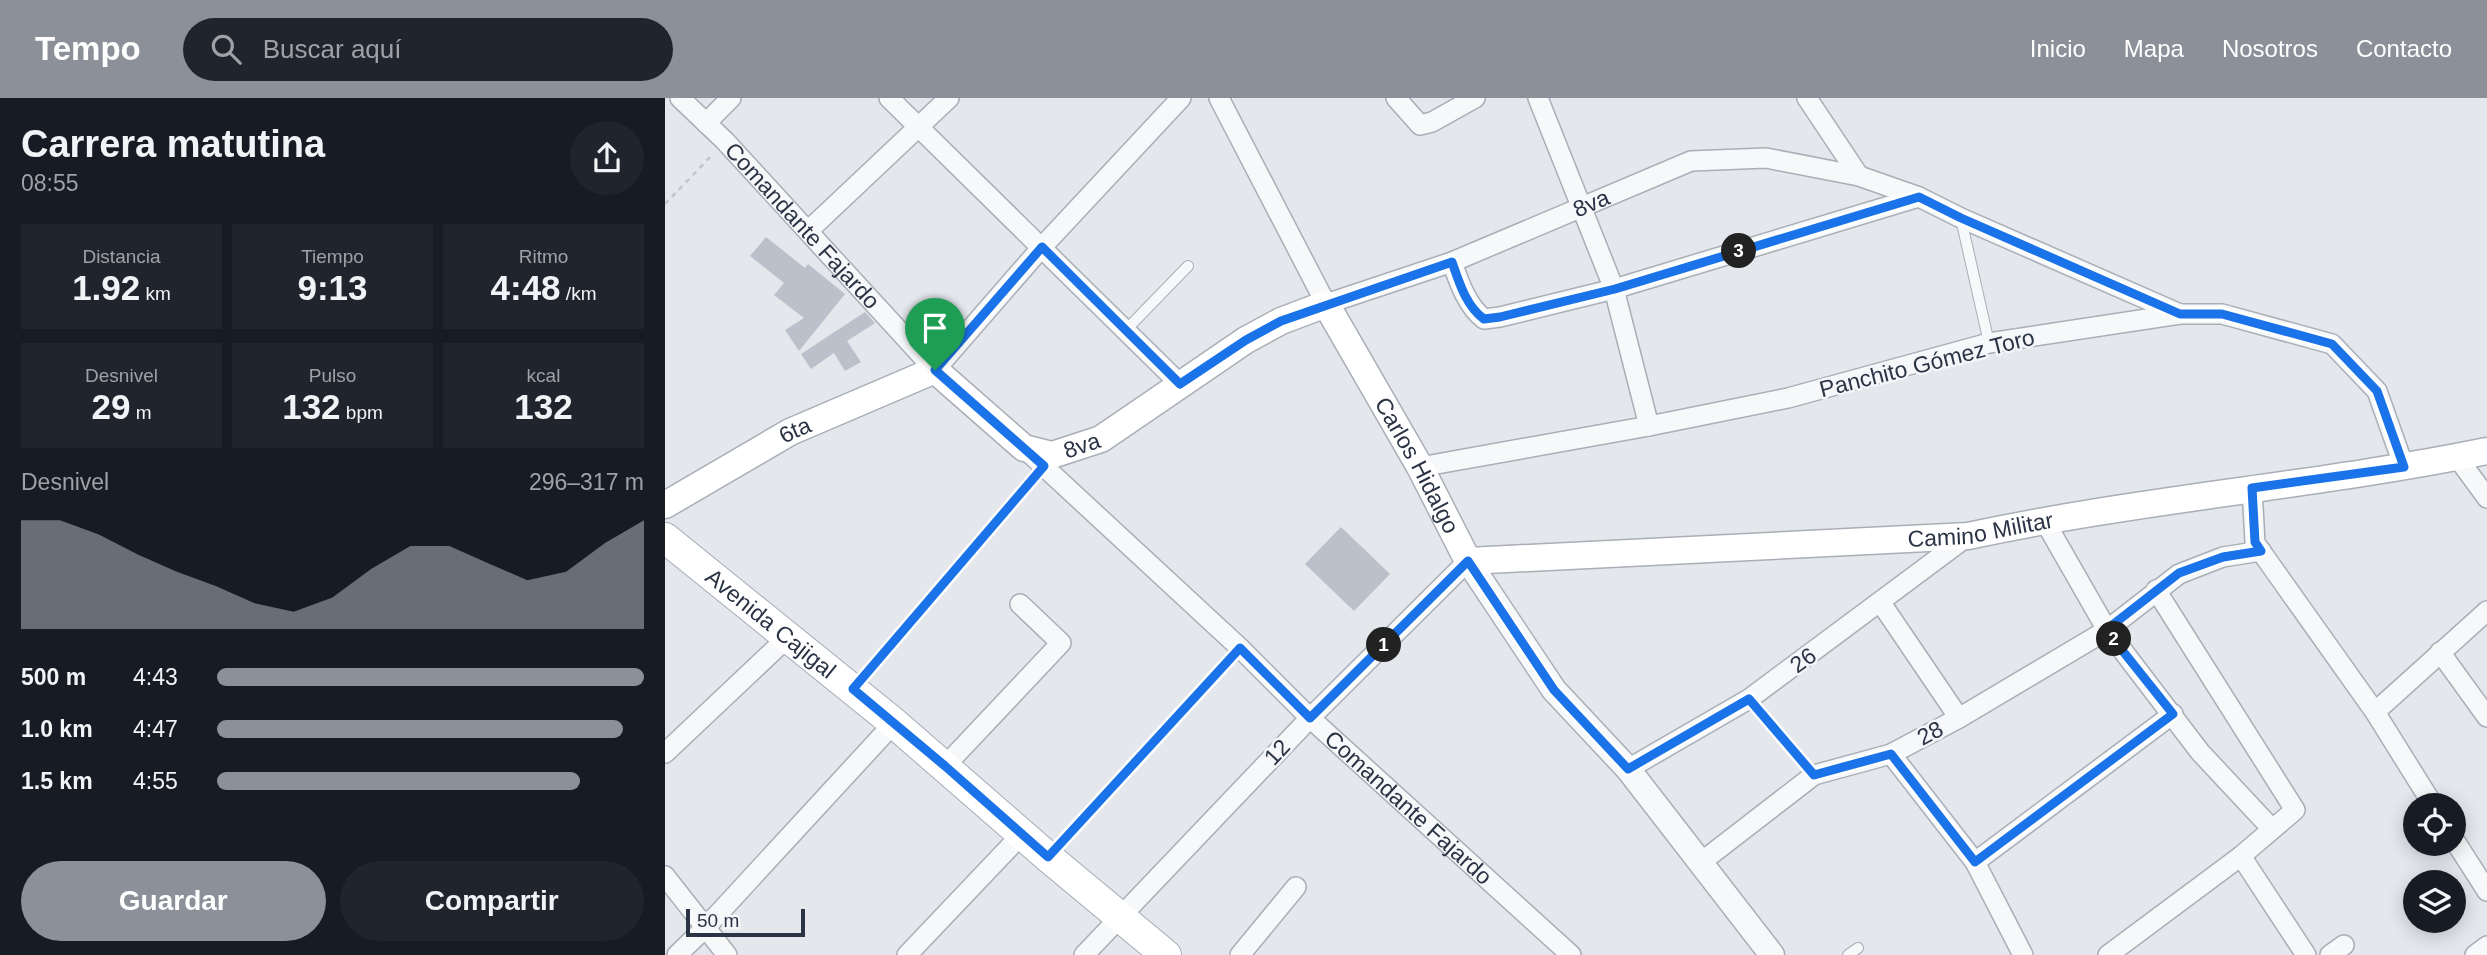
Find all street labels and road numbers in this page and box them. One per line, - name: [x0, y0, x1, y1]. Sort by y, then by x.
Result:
- street label: Comandante Fajardo: [720, 137, 885, 314]
- street label: 8va: [1569, 184, 1613, 222]
- street label: Panchito Gómez Toro: [1817, 324, 2037, 402]
- street label: Carlos Hidalgo: [1370, 393, 1465, 538]
- street label: 6ta: [774, 412, 815, 449]
- street label: 8va: [1060, 427, 1104, 463]
- street label: Camino Militar: [1907, 507, 2056, 552]
- street label: Avenida Cajigal: [701, 563, 841, 684]
- street label: 26: [1785, 642, 1821, 678]
- street label: 28: [1913, 716, 1947, 750]
- street label: Comandante Fajardo: [1320, 725, 1497, 890]
- street label: 12: [1259, 734, 1295, 770]

